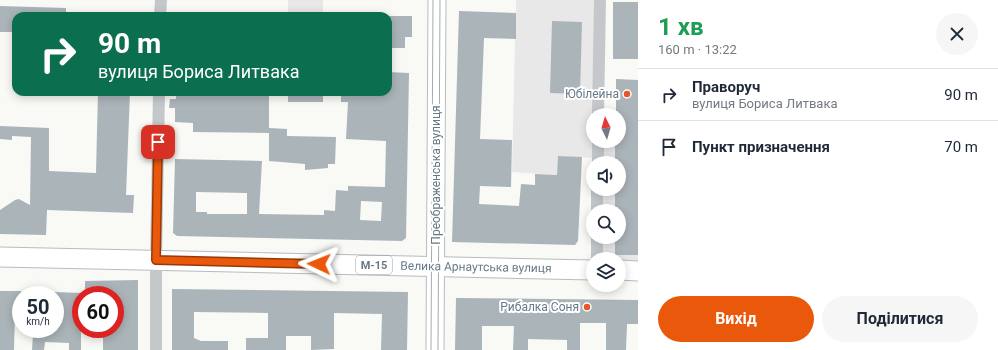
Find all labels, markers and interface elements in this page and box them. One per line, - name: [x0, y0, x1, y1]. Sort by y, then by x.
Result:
- text: 1 хв: [658, 13, 704, 41]
- button: close: [936, 13, 978, 55]
- text: 90 m: [98, 27, 161, 60]
- icon: right: [32, 28, 84, 80]
- text: 160 m · 13:22: [658, 42, 737, 57]
- text: вулиця Бориса Литвака: [98, 61, 299, 82]
- text: Праворуч: [692, 78, 760, 96]
- icon: right: [658, 84, 680, 106]
- text: 90 m: [944, 86, 978, 104]
- place label: Юбілейна: [565, 87, 619, 101]
- marker: Юбілейна: [622, 89, 632, 99]
- text: вулиця Бориса Литвака: [692, 96, 838, 111]
- street label: Преображенська вулиця: [429, 105, 443, 245]
- north arrow: [586, 108, 626, 148]
- map controls: [586, 108, 626, 292]
- pin: [141, 125, 175, 159]
- icon: arrive: [147, 131, 169, 153]
- icon: arrive: [658, 136, 680, 158]
- text: Пункт призначення: [692, 138, 830, 156]
- text: 70 m: [944, 138, 978, 156]
- button: sound: [586, 156, 626, 196]
- button: search: [586, 204, 626, 244]
- position arrow: [298, 243, 340, 285]
- button: layers: [586, 252, 626, 292]
- road number: М-15: [356, 256, 392, 274]
- street label: Велика Арнаутська вулиця: [400, 259, 552, 275]
- speed limit sign: 60: [72, 286, 124, 338]
- text: 50: [27, 295, 49, 319]
- button: Вихід: [658, 296, 814, 342]
- button: Поділитися: [822, 296, 978, 342]
- place label: Рибалка Соня: [500, 300, 579, 314]
- marker: Рибалка Соня: [582, 302, 592, 312]
- text: km/h: [26, 316, 50, 327]

